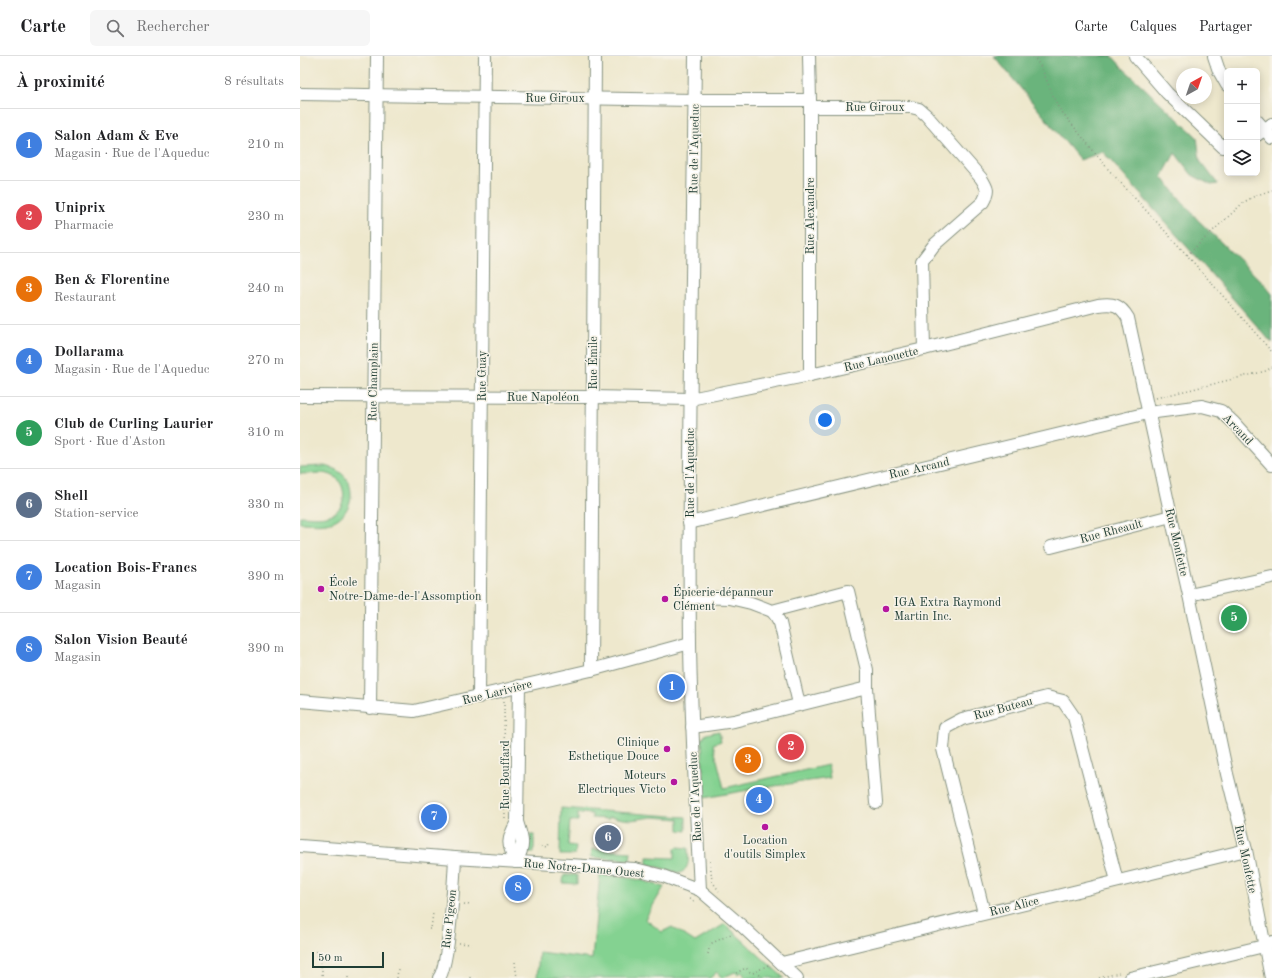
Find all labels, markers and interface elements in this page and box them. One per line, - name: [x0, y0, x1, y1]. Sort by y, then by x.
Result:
- search box: [90, 10, 370, 46]
- icon: search: [104, 17, 126, 39]
- text: Carte: [20, 18, 66, 37]
- text: Rechercher: [136, 20, 209, 35]
- text: Carte: [1074, 20, 1108, 34]
- text: Calques: [1130, 20, 1177, 34]
- text: Partager: [1199, 20, 1252, 34]
- north arrow: [1176, 68, 1212, 104]
- map controls: [1224, 68, 1260, 176]
- button: +: [1224, 68, 1260, 104]
- text: À proximité: [16, 74, 105, 91]
- text: 8 résultats: [224, 75, 284, 88]
- street label: Rue Giroux: [525, 93, 585, 105]
- street label: Rue Giroux: [845, 102, 905, 114]
- street label: Rue de l'Aqueduc: [688, 104, 702, 194]
- button: −: [1224, 104, 1260, 140]
- text: Salon Adam & Eve: [54, 129, 179, 144]
- text: 1: [25, 138, 33, 151]
- text: 210 m: [247, 138, 284, 151]
- button: layers: [1224, 140, 1260, 176]
- text: Magasin · Rue de l'Aqueduc: [54, 147, 210, 160]
- street label: Rue Alexandre: [805, 177, 817, 255]
- text: Uniprix: [54, 201, 106, 216]
- text: 2: [25, 210, 33, 223]
- text: 230 m: [247, 210, 284, 223]
- text: Pharmacie: [54, 219, 114, 232]
- text: Ben & Florentine: [54, 273, 170, 288]
- text: 3: [25, 282, 33, 295]
- text: 240 m: [247, 282, 284, 295]
- text: Restaurant: [54, 291, 116, 304]
- street label: Rue Émile: [585, 336, 600, 390]
- street label: Rue Champlain: [367, 342, 381, 422]
- text: Dollarama: [54, 345, 124, 360]
- street label: Rue Lanouette: [843, 345, 920, 374]
- street label: Rue Guay: [477, 350, 489, 402]
- text: 4: [25, 354, 33, 367]
- text: 270 m: [247, 354, 284, 367]
- text: Magasin · Rue de l'Aqueduc: [54, 363, 210, 376]
- street label: Rue Napoléon: [507, 392, 580, 404]
- your location: [815, 410, 835, 430]
- street label: Arcand: [1220, 412, 1255, 448]
- text: Club de Curling Laurier: [54, 417, 213, 432]
- text: 5: [25, 426, 33, 439]
- text: 310 m: [247, 426, 284, 439]
- street label: Rue de l'Aqueduc: [685, 428, 697, 518]
- text: Sport · Rue d'Aston: [54, 435, 165, 448]
- street label: Rue Arcand: [888, 456, 951, 482]
- text: Shell: [54, 489, 88, 504]
- text: 6: [25, 498, 33, 511]
- text: 330 m: [247, 498, 284, 511]
- text: Station-service: [54, 507, 138, 520]
- street label: Rue Monfette: [1162, 507, 1190, 578]
- street label: Rue Rheault: [1079, 518, 1144, 546]
- text: Location Bois-Francs: [54, 561, 197, 576]
- text: 7: [25, 570, 33, 583]
- text: 390 m: [247, 570, 284, 583]
- place label: École Notre-Dame-de-l'Assomption: [329, 574, 482, 603]
- text: Magasin: [54, 579, 101, 592]
- marker: École Notre-Dame-de-l'Assomption: [316, 584, 326, 594]
- place label: Épicerie-dépanneur Clément: [673, 584, 773, 613]
- marker: Épicerie-dépanneur Clément: [660, 594, 670, 604]
- place label: IGA Extra Raymond Martin Inc.: [894, 597, 1001, 623]
- pin: 5: [1221, 603, 1247, 633]
- marker: IGA Extra Raymond Martin Inc.: [881, 604, 891, 614]
- text: Salon Vision Beauté: [54, 633, 188, 648]
- text: 8: [25, 642, 33, 655]
- text: 390 m: [247, 642, 284, 655]
- text: Magasin: [54, 651, 101, 664]
- pin: 1: [659, 672, 685, 702]
- street label: Rue Larivière: [461, 678, 534, 707]
- street label: Rue Buteau: [972, 695, 1035, 723]
- pin: 2: [778, 732, 804, 762]
- place label: Clinique Esthetique Douce: [568, 737, 659, 763]
- street label: Rue Bouffard: [500, 740, 512, 810]
- marker: Clinique Esthetique Douce: [662, 744, 672, 754]
- pin: 3: [735, 745, 761, 775]
- street label: Rue de l'Aqueduc: [688, 752, 704, 842]
- place label: Moteurs Electriques Victo: [577, 770, 666, 796]
- marker: Moteurs Electriques Victo: [669, 777, 679, 787]
- pin: 4: [746, 785, 772, 815]
- pin: 7: [421, 802, 447, 832]
- marker: Location d'outils Simplex: [760, 822, 770, 832]
- pin: 6: [595, 823, 621, 853]
- street label: Rue Monfette: [1232, 824, 1258, 895]
- place label: Location d'outils Simplex: [724, 835, 806, 861]
- street label: Rue Notre-Dame Ouest: [523, 858, 645, 880]
- pin: 8: [505, 873, 531, 903]
- street label: Rue Pigeon: [441, 888, 459, 949]
- street label: Rue Alice: [988, 895, 1041, 919]
- scale bar: [312, 950, 384, 969]
- text: 50 m: [318, 953, 343, 964]

